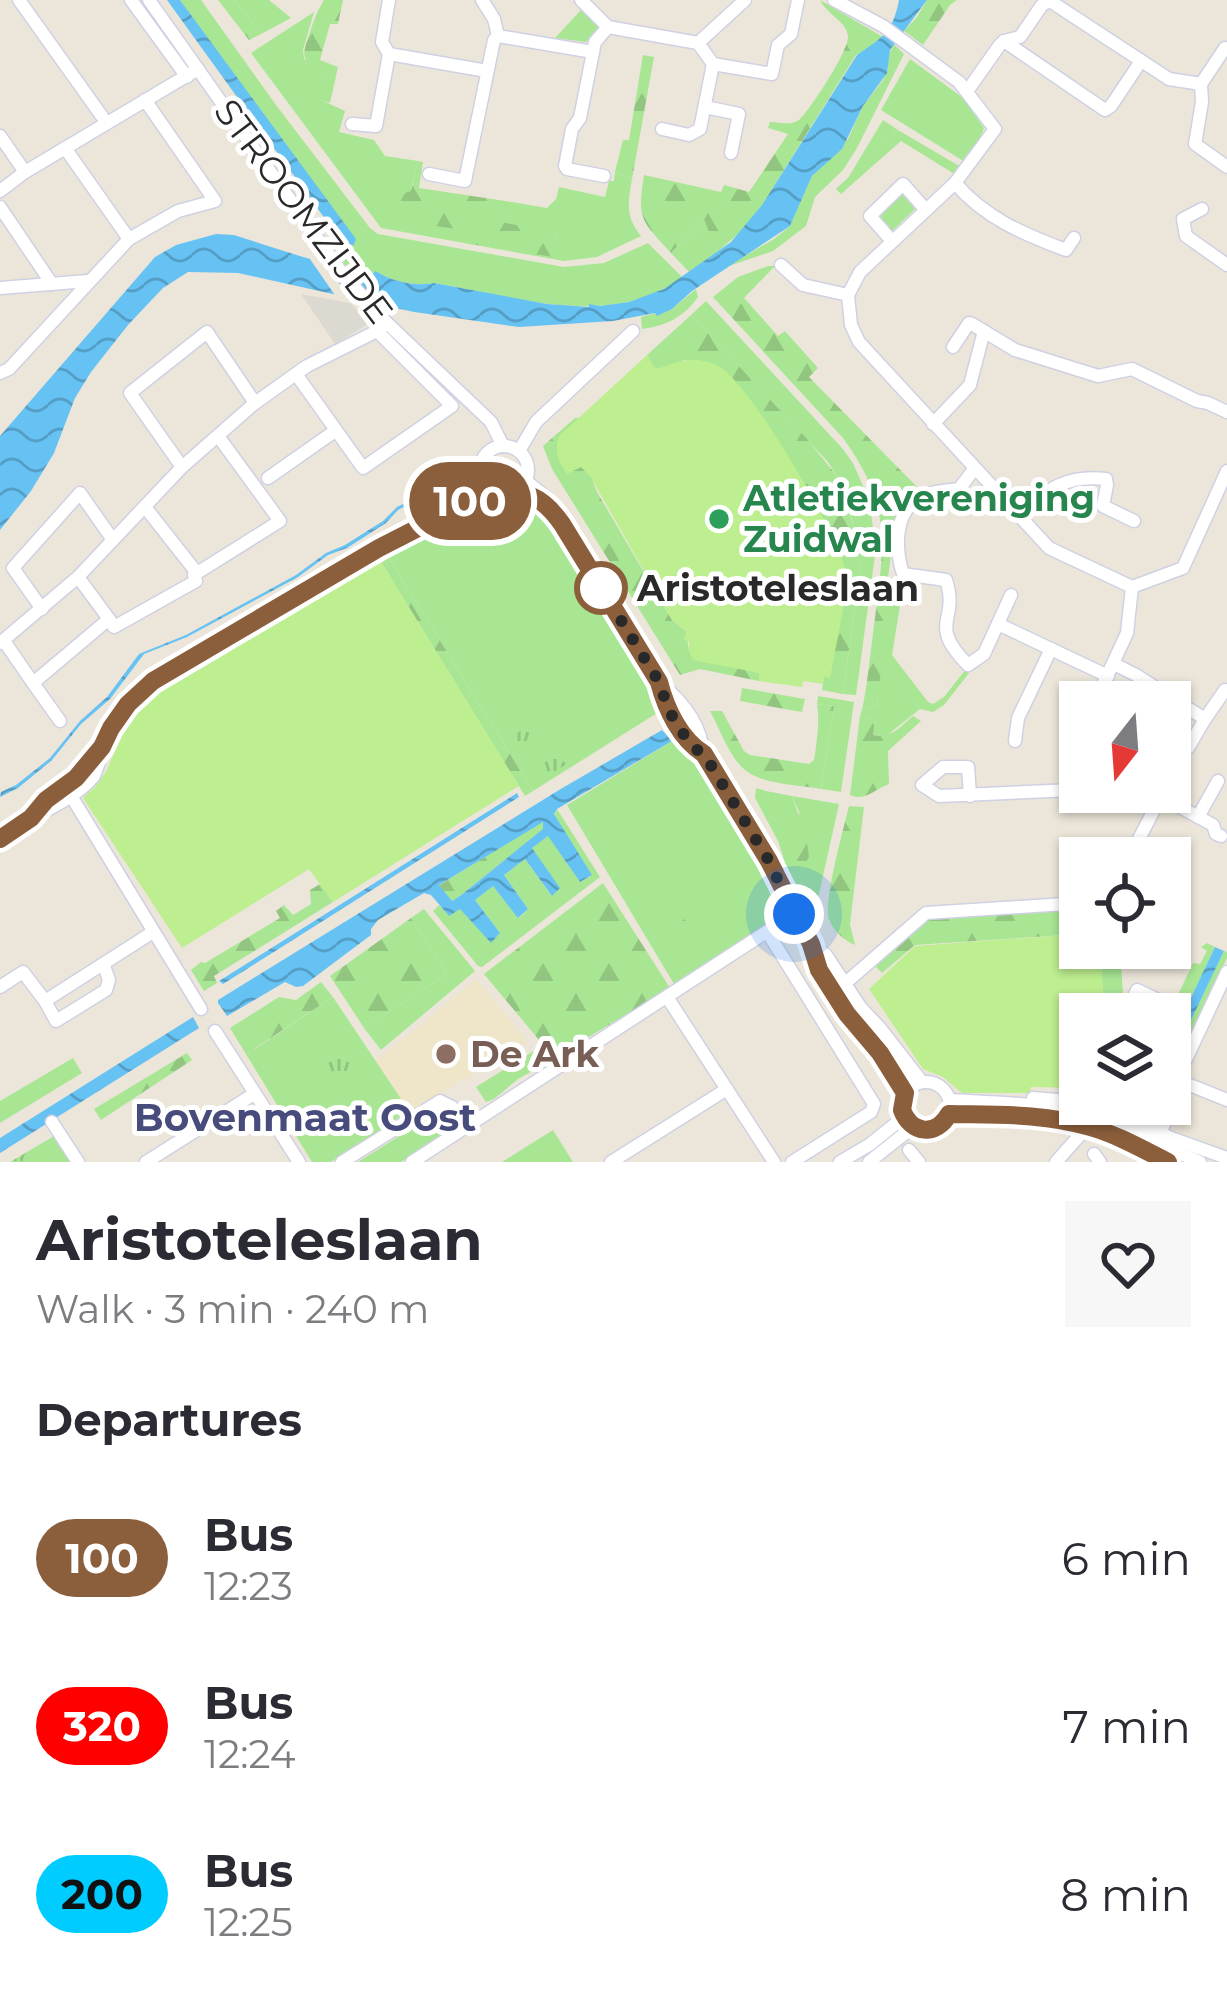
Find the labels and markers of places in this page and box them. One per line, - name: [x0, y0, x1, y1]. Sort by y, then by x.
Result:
- place label: Atletiekvereniging Zuidwal: [742, 476, 1095, 561]
- marker: Atletiekvereniging Zuidwal: [706, 506, 732, 532]
- marker: Aristoteleslaan: [576, 563, 626, 613]
- place label: Aristoteleslaan: [636, 566, 919, 610]
- place label: De Ark: [470, 1032, 600, 1076]
- marker: De Ark: [433, 1041, 459, 1067]

